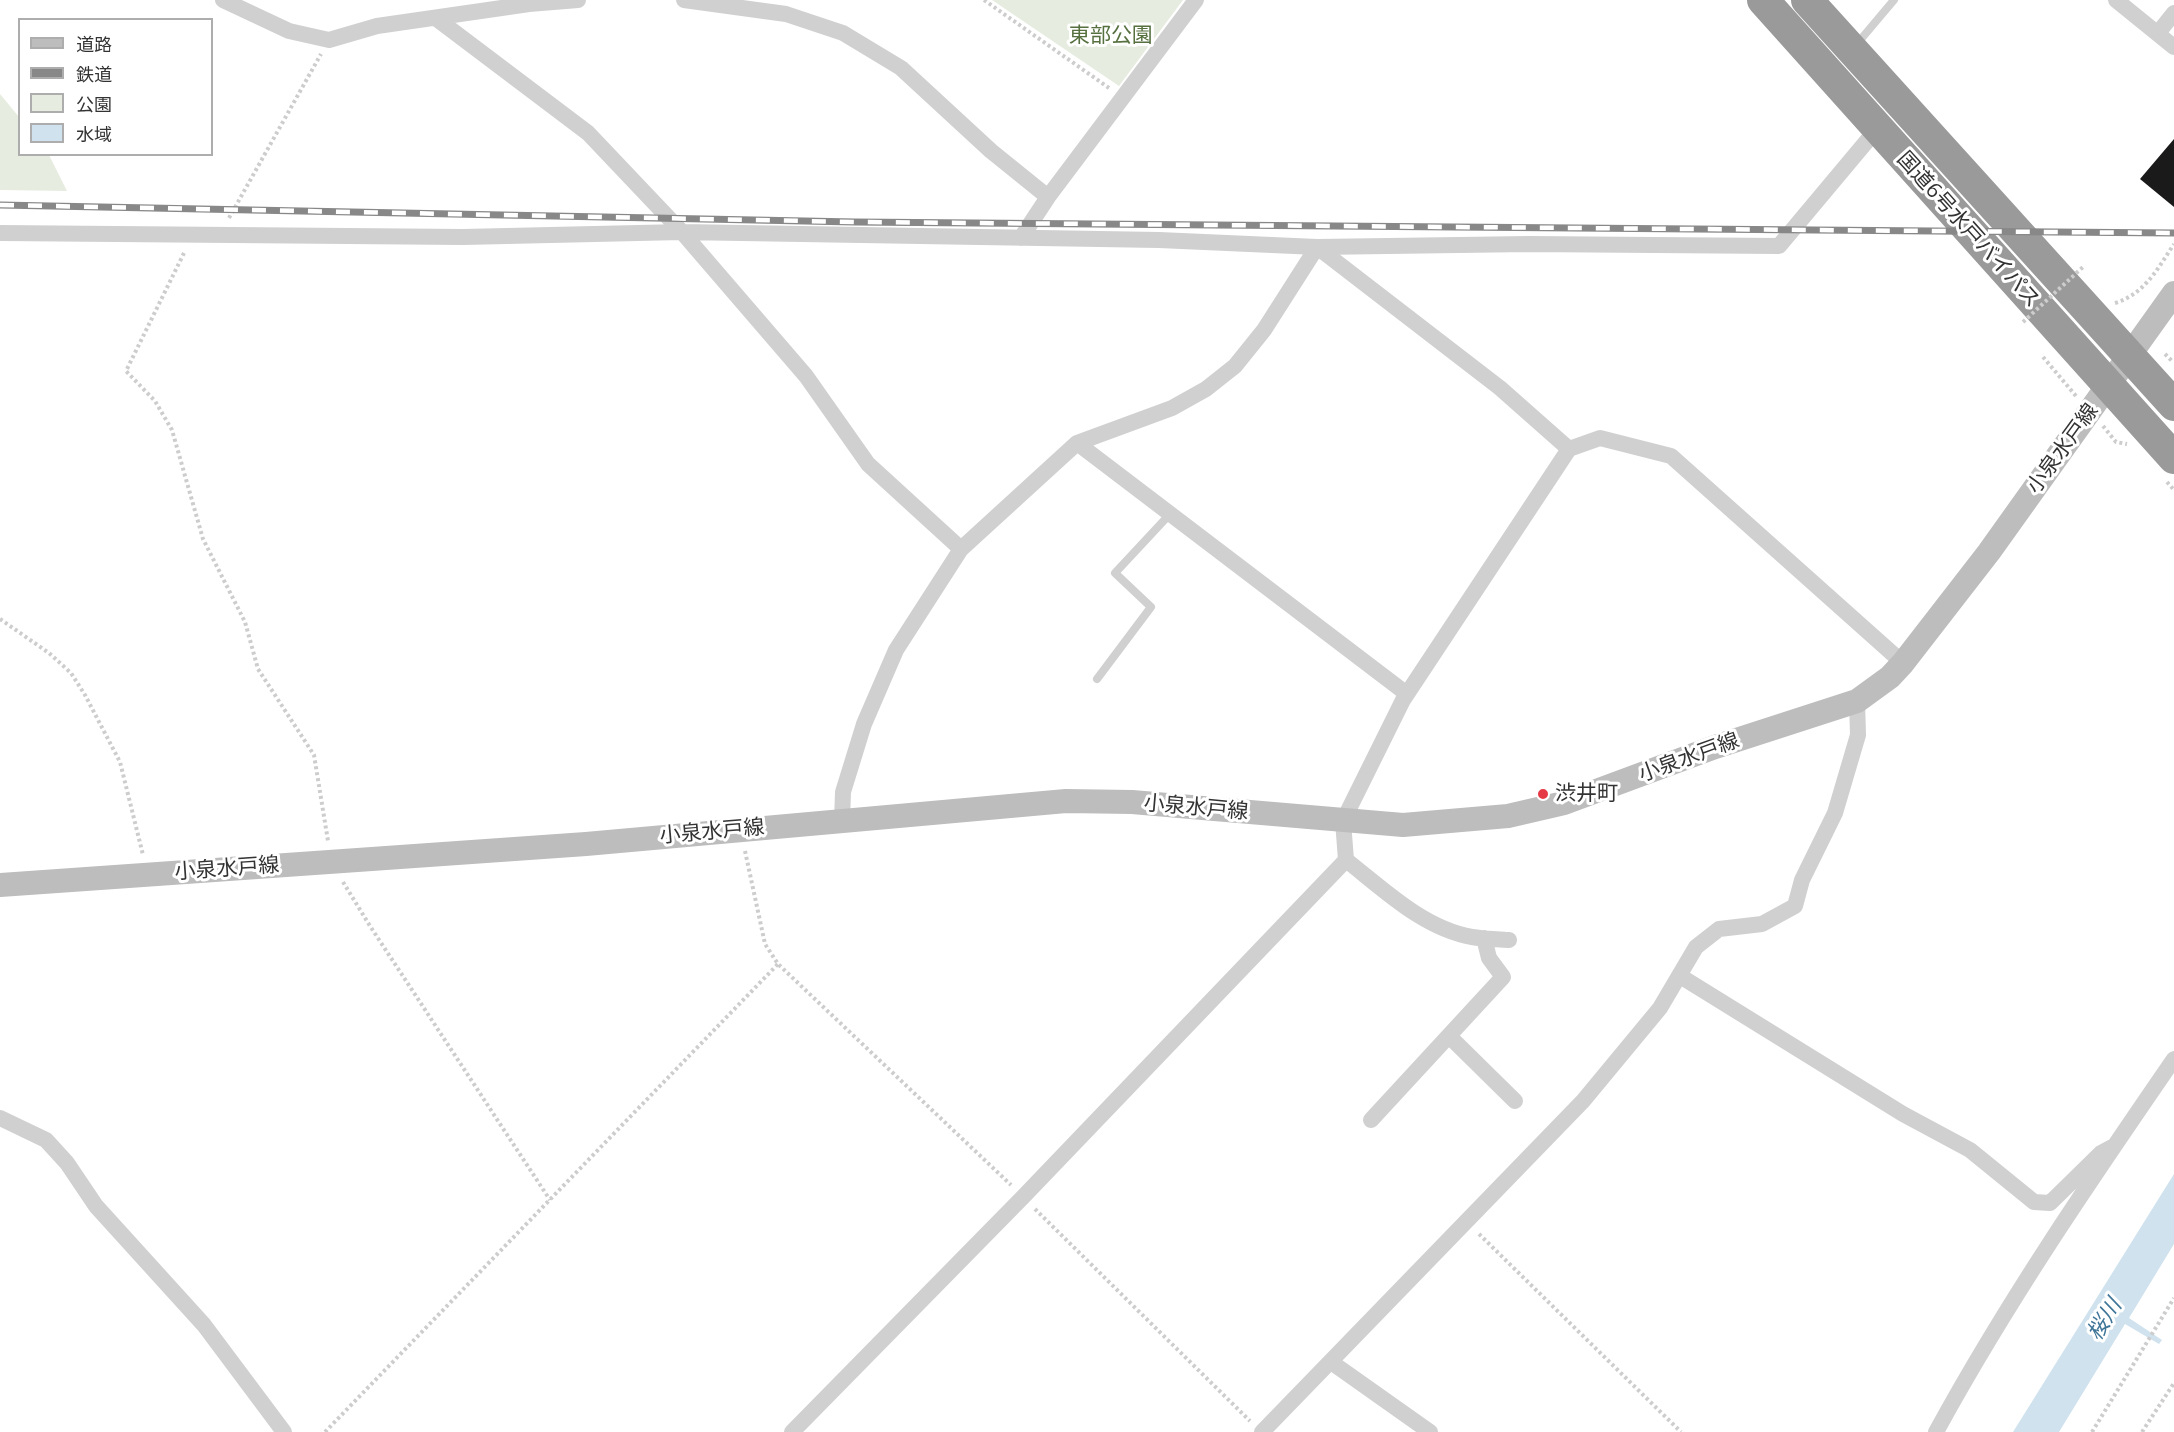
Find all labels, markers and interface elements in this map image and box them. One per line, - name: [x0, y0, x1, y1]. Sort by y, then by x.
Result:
- legend: [18, 18, 213, 156]
- park label: 東部公園: [1069, 23, 1153, 49]
- text: 道路: [76, 32, 112, 56]
- text: 鉄道: [76, 62, 112, 86]
- text: 公園: [76, 92, 112, 116]
- text: 水域: [76, 122, 112, 146]
- street label: 国道6号水戸バイパス: [1891, 147, 2045, 313]
- street label: 小泉水戸線: [2022, 399, 2104, 499]
- street label: 小泉水戸線: [1635, 728, 1743, 788]
- place label: 渋井町: [1555, 781, 1618, 807]
- marker: 渋井町: [1536, 787, 1550, 801]
- street label: 小泉水戸線: [1143, 791, 1249, 825]
- street label: 小泉水戸線: [659, 815, 765, 849]
- street label: 小泉水戸線: [174, 853, 280, 885]
- water label: 桜川: [2082, 1294, 2128, 1346]

